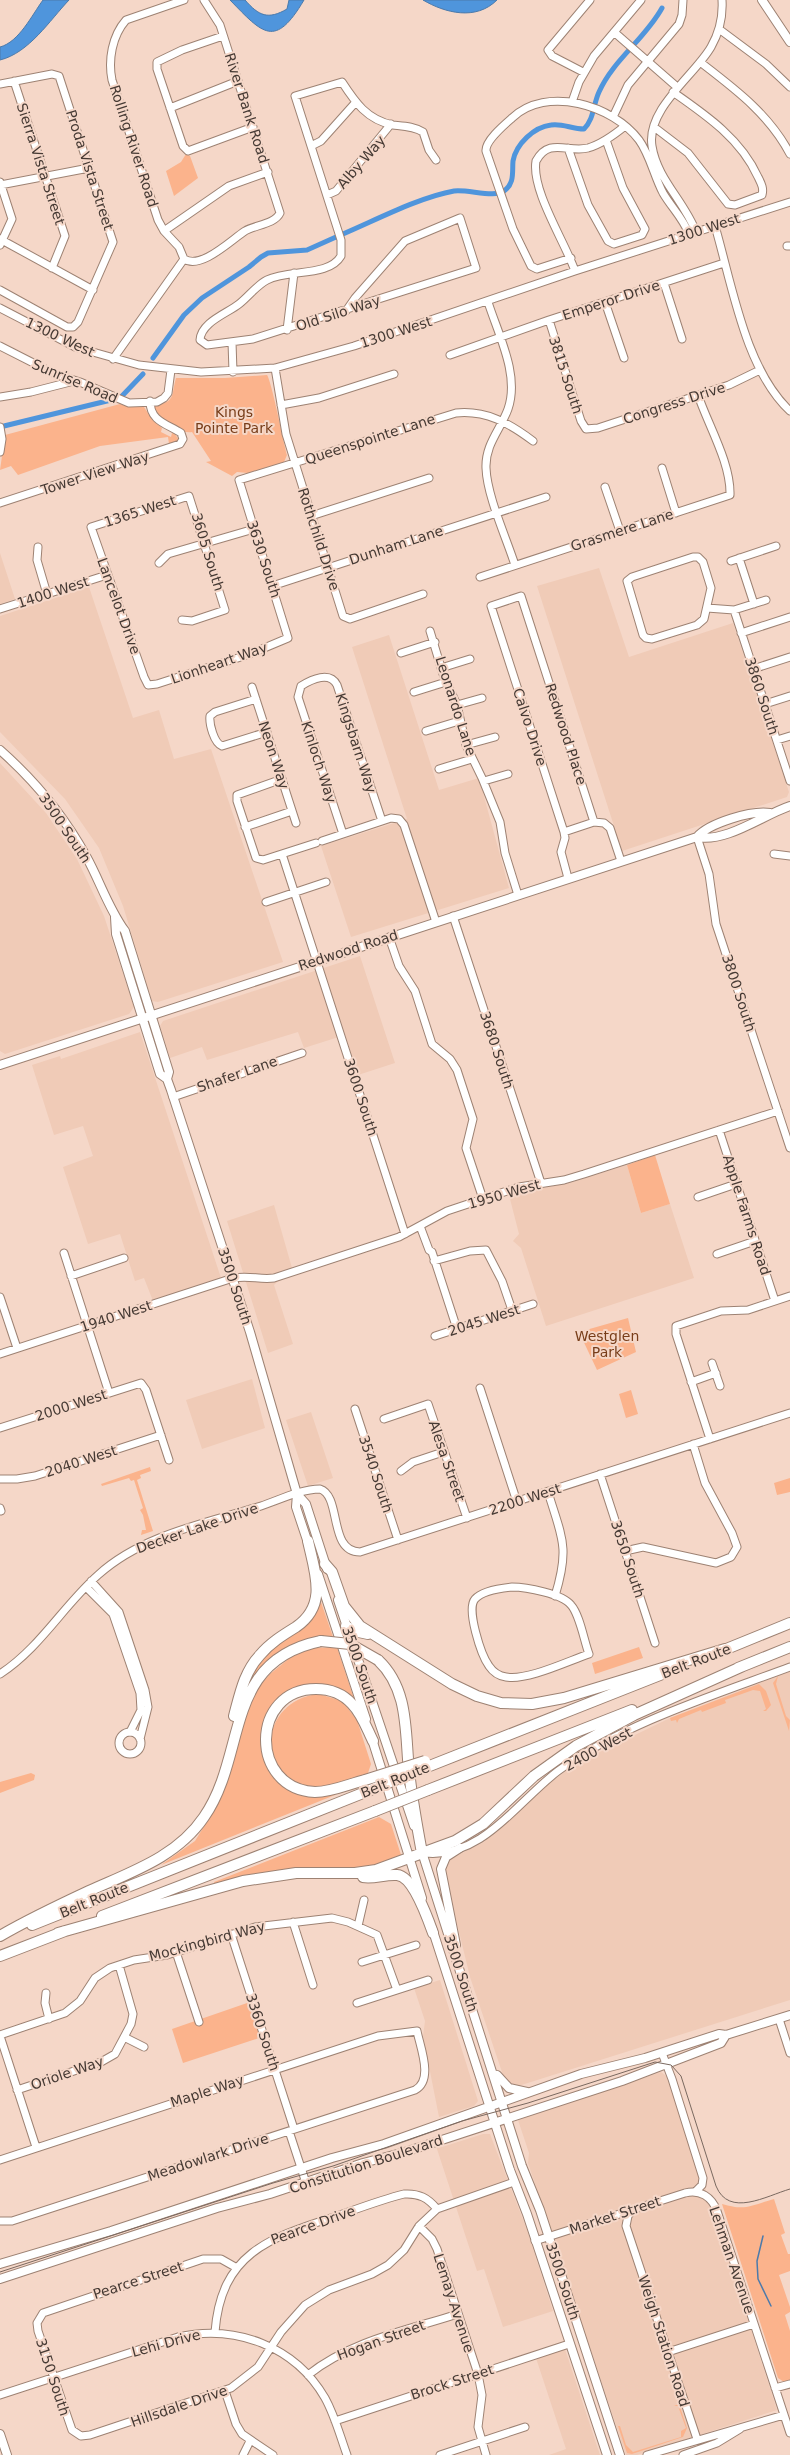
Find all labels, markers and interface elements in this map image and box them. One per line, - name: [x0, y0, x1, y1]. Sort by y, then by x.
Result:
- street label: River Bank Road: [222, 51, 272, 165]
- street label: Rolling River Road: [107, 83, 161, 209]
- street label: Sierra Vista Street: [14, 101, 68, 227]
- street label: Proda Vista Street: [63, 108, 117, 233]
- street label: Alby Way: [334, 132, 388, 192]
- street label: 1300 West: [666, 210, 742, 248]
- street label: Emperor Drive: [560, 277, 662, 323]
- street label: Old Silo Way: [294, 292, 382, 334]
- street label: 1300 West: [358, 313, 434, 351]
- street label: 1300 West: [23, 314, 98, 360]
- street label: 3815 South: [546, 334, 586, 416]
- street label: Sunrise Road: [30, 356, 120, 406]
- street label: Congress Drive: [621, 379, 727, 427]
- park label: Kings Pointe Park: [195, 404, 274, 436]
- street label: Queenspointe Lane: [303, 410, 437, 468]
- street label: Tower View Way: [38, 448, 151, 498]
- street label: Rothchild Drive: [295, 486, 343, 592]
- street label: 1365 West: [102, 492, 178, 530]
- street label: Grasmere Lane: [569, 506, 675, 554]
- street label: 3605 South: [189, 511, 227, 593]
- street label: 3630 South: [244, 518, 284, 600]
- street label: Dunham Lane: [347, 522, 445, 568]
- street label: Lancelot Drive: [94, 556, 144, 656]
- street label: 1400 West: [15, 573, 91, 611]
- street label: Lionheart Way: [169, 639, 269, 687]
- street label: Leonardo Lane: [432, 654, 480, 758]
- street label: 3860 South: [742, 655, 782, 737]
- street label: Redwood Place: [542, 681, 590, 787]
- street label: Calvo Drive: [510, 686, 550, 768]
- street label: Kingsbarn Way: [332, 691, 380, 795]
- street label: Neon Way: [255, 719, 293, 791]
- street label: Kinloch Way: [298, 719, 340, 805]
- street label: 3500 South: [36, 790, 94, 866]
- street label: Redwood Road: [296, 926, 400, 974]
- street label: 3800 South: [719, 952, 759, 1034]
- street label: 3680 South: [477, 1009, 517, 1091]
- street label: Shafer Lane: [195, 1053, 279, 1095]
- street label: 3600 South: [341, 1056, 381, 1138]
- street label: Apple Farms Road: [720, 1153, 774, 1277]
- street label: 1950 West: [466, 1176, 543, 1212]
- street label: 3500 South: [215, 1245, 255, 1327]
- street label: 1940 West: [78, 1297, 154, 1335]
- street label: 2045 West: [446, 1301, 522, 1339]
- park label: Westglen Park: [575, 1328, 639, 1360]
- street label: 2000 West: [33, 1386, 109, 1424]
- street label: Alesa Street: [426, 1418, 469, 1504]
- street label: 3540 South: [356, 1433, 396, 1515]
- street label: 2040 West: [43, 1442, 119, 1480]
- street label: 2200 West: [487, 1480, 563, 1518]
- street label: Decker Lake Drive: [134, 1500, 260, 1556]
- street label: 3650 South: [608, 1518, 648, 1600]
- street label: 3500 South: [339, 1624, 381, 1706]
- street label: Belt Route: [659, 1641, 733, 1681]
- street label: 2400 West: [562, 1724, 635, 1774]
- street label: Belt Route: [358, 1759, 432, 1801]
- street label: Belt Route: [57, 1879, 131, 1921]
- street label: Mockingbird Way: [147, 1918, 267, 1964]
- street label: 3500 South: [441, 1932, 481, 2014]
- street label: 3360 South: [243, 1991, 283, 2073]
- street label: Oriole Way: [28, 2053, 106, 2093]
- street label: Maple Way: [168, 2072, 246, 2110]
- street label: Meadowlark Drive: [145, 2130, 271, 2184]
- street label: Constitution Boulevard: [287, 2132, 445, 2196]
- street label: Market Street: [567, 2193, 663, 2237]
- street label: Pearce Drive: [269, 2202, 357, 2248]
- street label: Lehman Avenue: [706, 2204, 758, 2316]
- street label: 3500 South: [543, 2240, 583, 2322]
- street label: Lemay Avenue: [430, 2251, 478, 2355]
- street label: Pearce Street: [91, 2258, 186, 2302]
- street label: Weigh Station Road: [635, 2273, 693, 2409]
- street label: Hogan Street: [335, 2317, 428, 2363]
- street label: Lehi Drive: [130, 2326, 202, 2360]
- street label: 3150 South: [33, 2336, 73, 2418]
- street label: Brock Street: [408, 2361, 496, 2403]
- street label: Hillsdale Drive: [129, 2382, 229, 2430]

